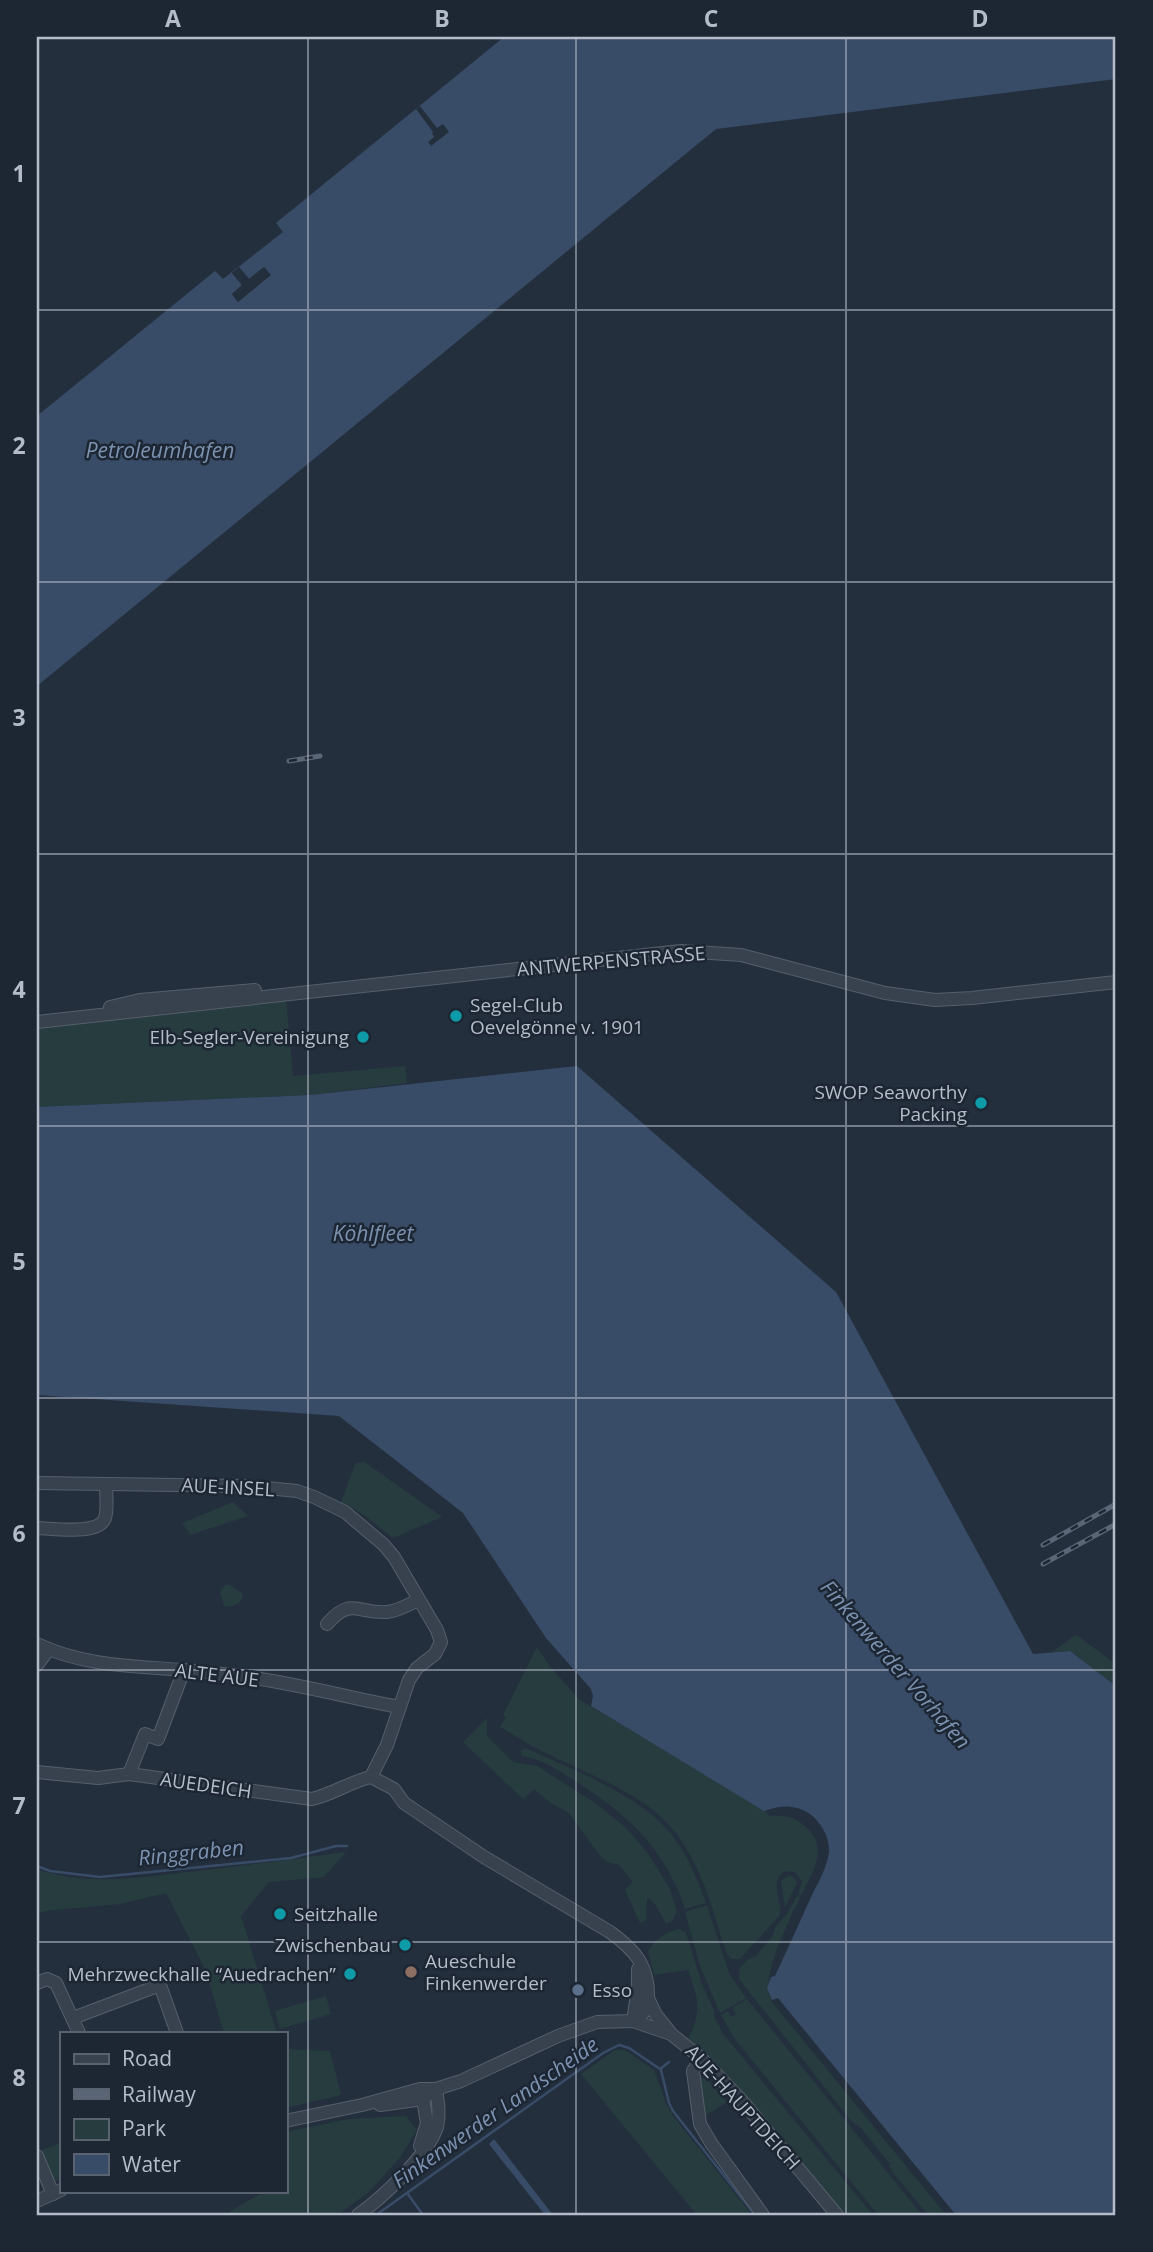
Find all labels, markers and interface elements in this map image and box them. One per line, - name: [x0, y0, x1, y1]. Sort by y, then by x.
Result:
- text: A: [165, 2, 181, 34]
- text: B: [434, 2, 450, 34]
- text: C: [704, 2, 718, 34]
- text: D: [971, 2, 989, 34]
- text: 1: [12, 157, 26, 189]
- text: 2: [12, 429, 26, 461]
- water label: Petroleumhafen: [86, 436, 234, 464]
- text: 3: [12, 701, 26, 733]
- street label: ANTWERPENSTRASSE: [516, 940, 706, 982]
- text: 4: [12, 973, 26, 1005]
- place label: Segel-Club Oevelgönne v. 1901: [470, 992, 644, 1040]
- marker: Segel-Club Oevelgönne v. 1901: [448, 1008, 464, 1024]
- place label: Elb-Segler-Vereinigung: [150, 1024, 349, 1050]
- marker: Elb-Segler-Vereinigung: [355, 1029, 371, 1045]
- place label: SWOP Seaworthy Packing: [814, 1079, 967, 1127]
- marker: SWOP Seaworthy Packing: [973, 1095, 989, 1111]
- water label: Köhlfleet: [333, 1219, 414, 1247]
- text: 5: [12, 1245, 26, 1277]
- street label: AUE-INSEL: [181, 1472, 275, 1502]
- text: 6: [12, 1517, 26, 1549]
- water label: Finkenwerder Vorhafen: [815, 1574, 977, 1754]
- street label: ALTE AUE: [174, 1657, 260, 1693]
- street label: AUEDEICH: [159, 1766, 253, 1804]
- text: 7: [12, 1789, 26, 1821]
- water label: Ringgraben: [137, 1833, 245, 1871]
- place label: Seitzhalle: [294, 1901, 378, 1927]
- marker: Seitzhalle: [272, 1906, 288, 1922]
- place label: Zwischenbau: [275, 1932, 391, 1958]
- marker: Zwischenbau: [397, 1937, 413, 1953]
- place label: Aueschule Finkenwerder: [425, 1948, 547, 1996]
- place label: Mehrzweckhalle “Auedrachen”: [67, 1961, 336, 1987]
- marker: Aueschule Finkenwerder: [403, 1964, 419, 1980]
- marker: Mehrzweckhalle “Auedrachen”: [342, 1966, 358, 1982]
- place label: Esso: [592, 1977, 632, 2003]
- marker: Esso: [570, 1982, 586, 1998]
- water label: Finkenwerder Landscheide: [386, 2030, 604, 2194]
- legend: [60, 2032, 287, 2192]
- street label: AUE-HAUPTDEICH: [680, 2039, 806, 2175]
- text: Road: [122, 2044, 172, 2072]
- text: 8: [12, 2061, 26, 2093]
- text: Railway: [122, 2080, 196, 2108]
- text: Park: [122, 2114, 166, 2142]
- text: Water: [122, 2150, 181, 2178]

